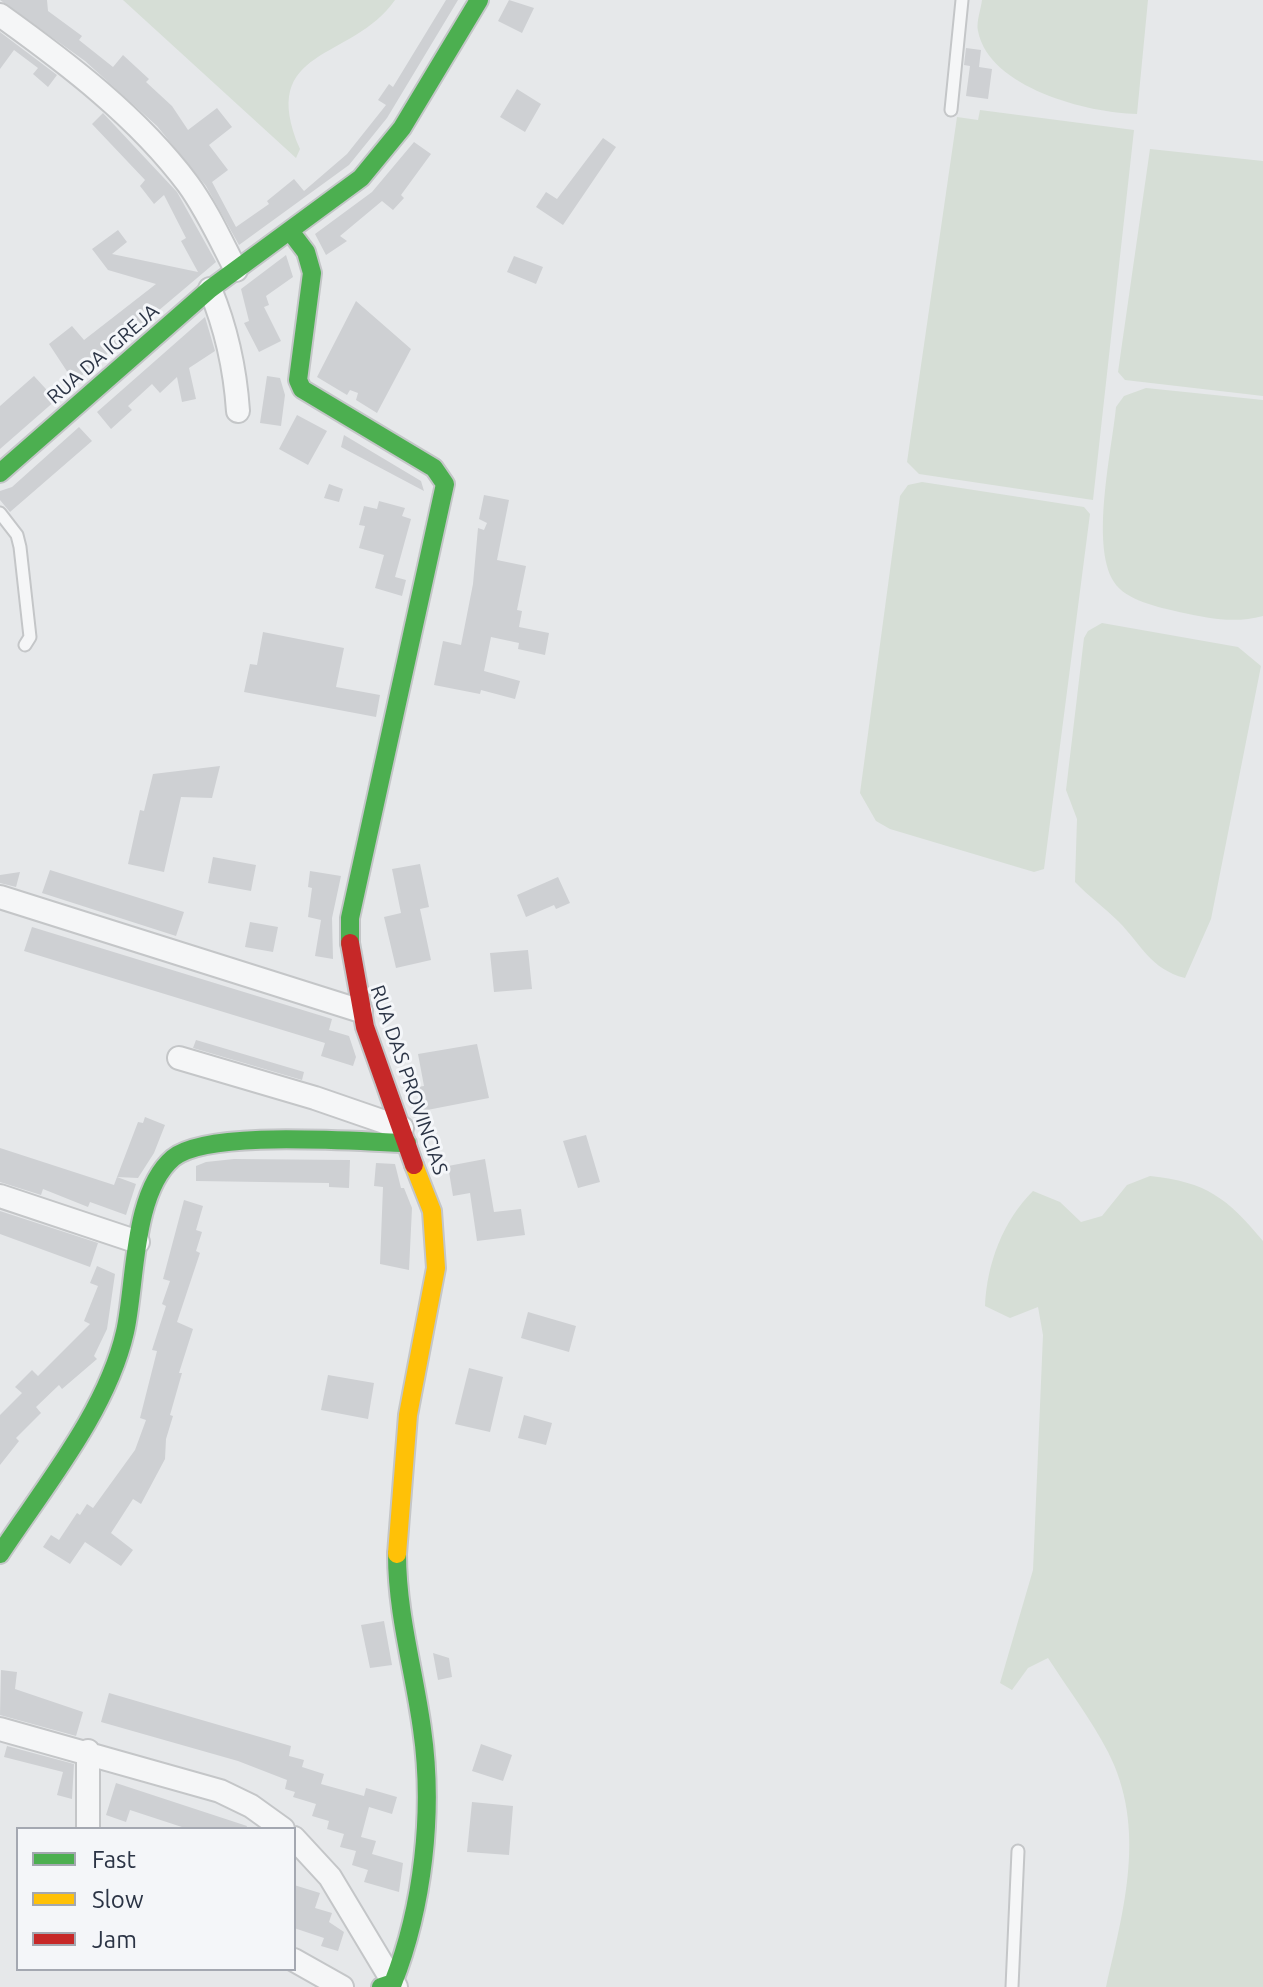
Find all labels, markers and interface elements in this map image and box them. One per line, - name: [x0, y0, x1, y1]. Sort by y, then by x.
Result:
- street label: RUA DA IGREJA: [42, 299, 164, 409]
- street label: RUA DAS PROVINCIAS: [365, 982, 453, 1178]
- legend: [16, 1827, 296, 1971]
- text: Fast: [92, 1846, 136, 1873]
- text: Slow: [92, 1886, 144, 1913]
- text: Jam: [92, 1926, 137, 1953]

